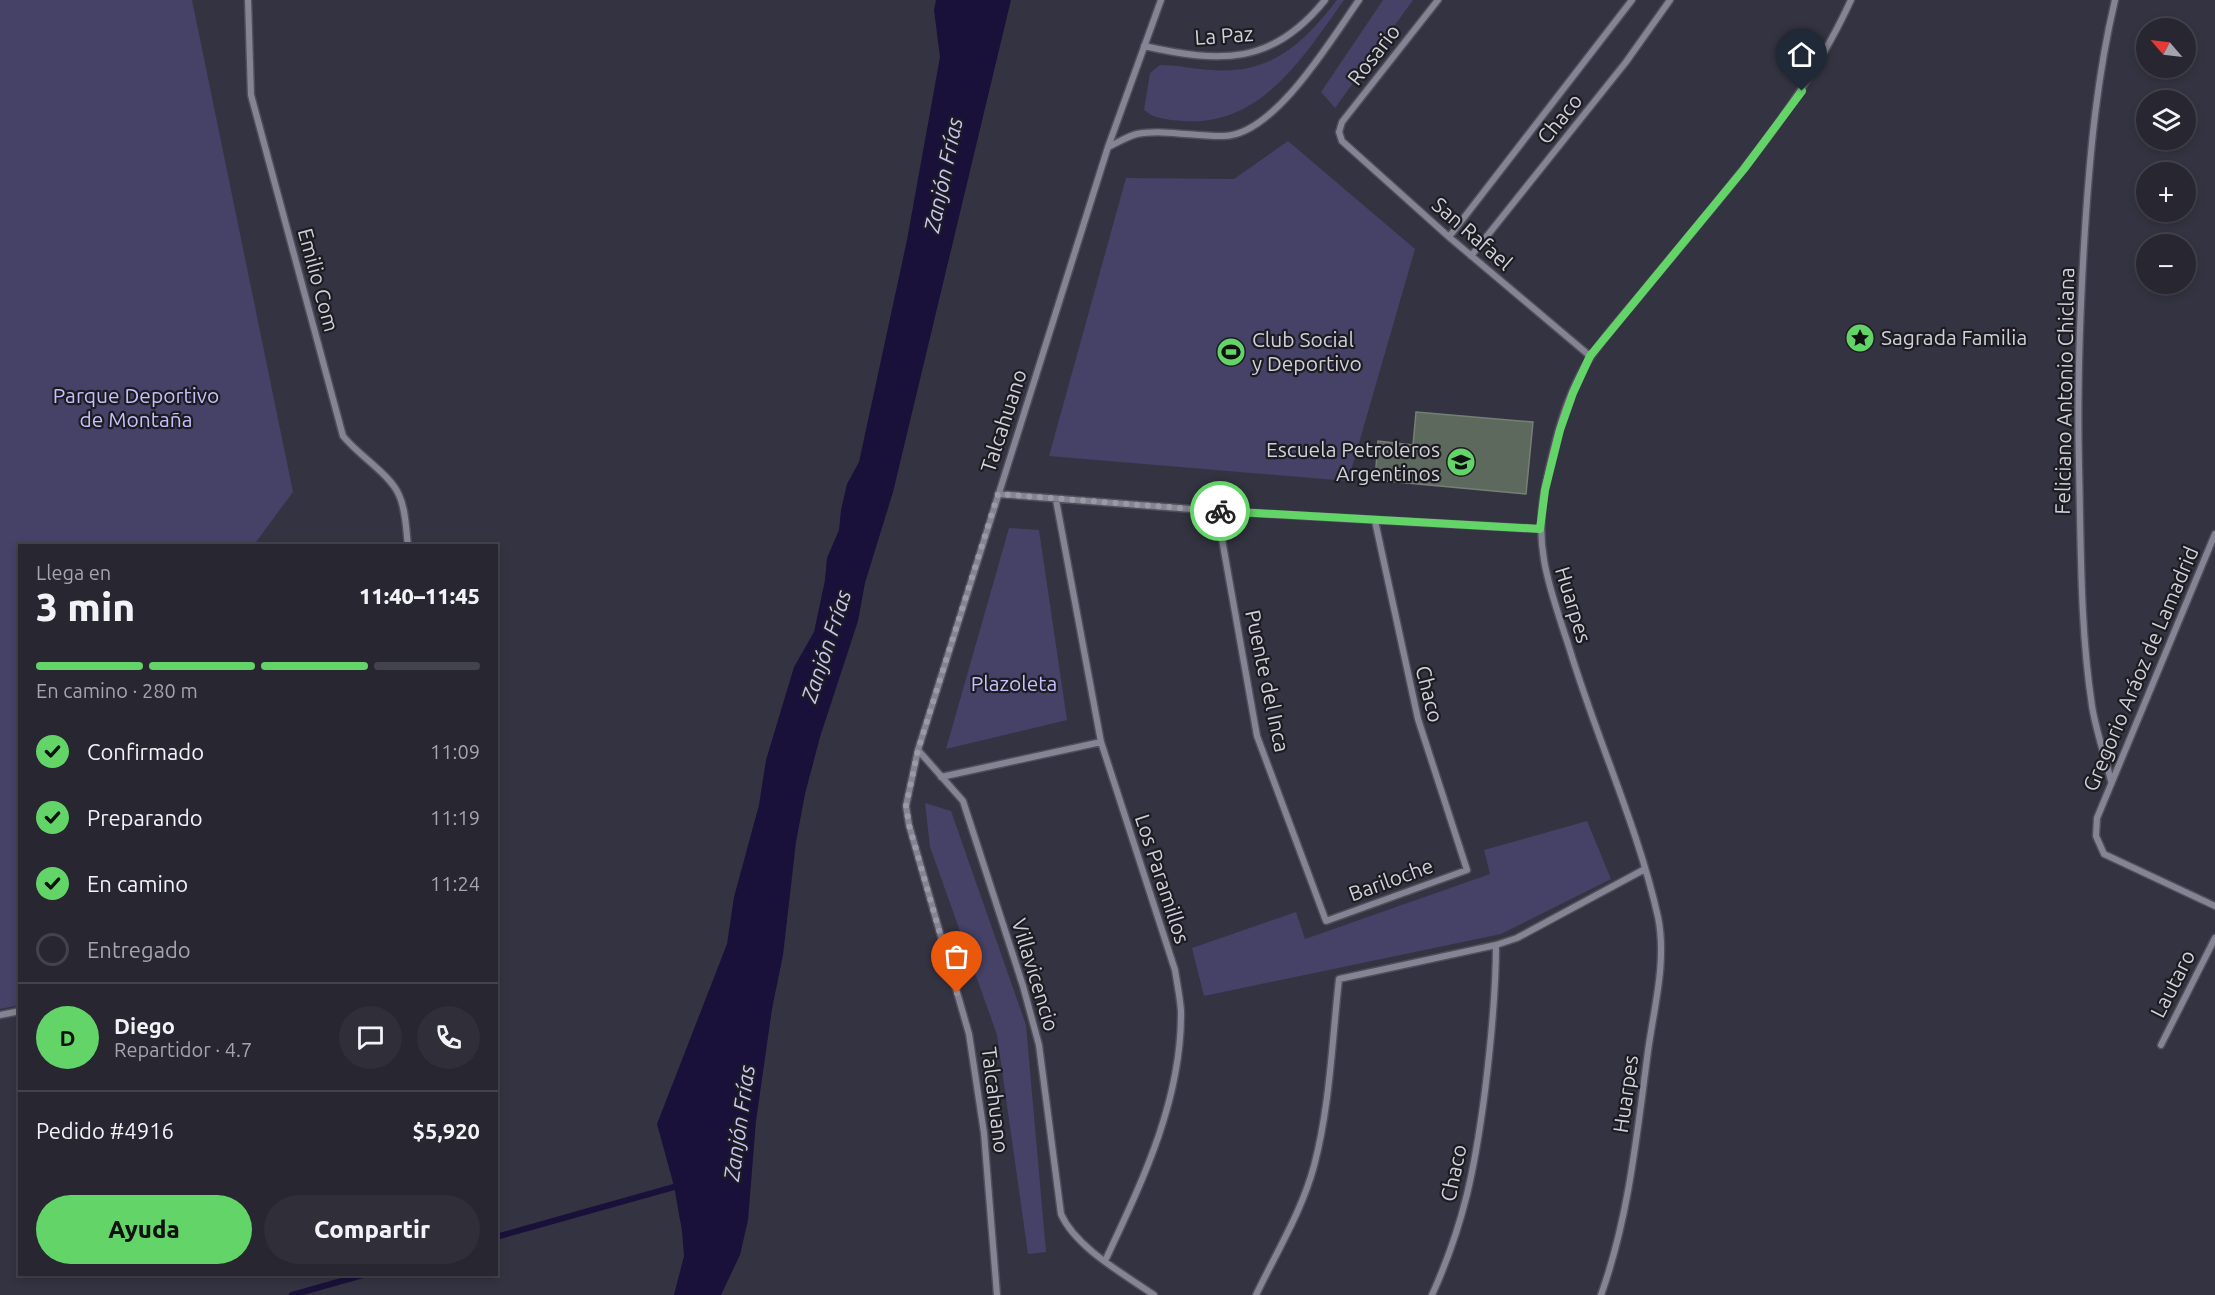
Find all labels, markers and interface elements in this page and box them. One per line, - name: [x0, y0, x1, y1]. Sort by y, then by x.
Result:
- north arrow: [2136, 18, 2196, 78]
- map controls: [2136, 18, 2196, 294]
- street label: Rosario: [1342, 19, 1404, 90]
- street label: La Paz: [1194, 21, 1254, 49]
- pin: [1776, 29, 1827, 91]
- icon: home: [1785, 38, 1818, 71]
- street label: Chaco: [1532, 88, 1587, 148]
- button: layers: [2136, 90, 2196, 150]
- water label: Zanjón Frías: [918, 115, 967, 236]
- button: +: [2136, 162, 2196, 222]
- street label: San Rafael: [1428, 192, 1518, 275]
- street label: Emilio Com: [294, 225, 344, 334]
- button: −: [2136, 234, 2196, 294]
- street label: Feliciano Antonio Chiclana: [2050, 267, 2078, 515]
- place icon: Sagrada Familia: [1844, 322, 1876, 354]
- place label: Sagrada Familia: [1881, 325, 2027, 349]
- place label: Club Social y Deportivo: [1252, 327, 1362, 375]
- sports icon: Club Social y Deportivo: [1215, 336, 1247, 368]
- street label: Talcahuano: [975, 366, 1031, 475]
- park label: Parque Deportivo de Montaña: [53, 383, 219, 431]
- place label: Escuela Petroleros Argentinos: [1266, 437, 1440, 485]
- school or university icon: Escuela Petroleros Argentinos: [1445, 446, 1477, 478]
- courier: [1190, 481, 1250, 541]
- icon: bike: [1204, 495, 1237, 528]
- street label: Gregorio Aráoz de Lamadrid: [2078, 543, 2203, 795]
- text: Llega en: [36, 561, 111, 584]
- street label: Huarpes: [1551, 564, 1597, 646]
- text: 11:40–11:45: [359, 583, 480, 608]
- text: 3 min: [36, 585, 135, 628]
- water label: Zanjón Frías: [795, 586, 855, 706]
- street label: Puente del Inca: [1241, 607, 1295, 754]
- street label: Chaco: [1411, 663, 1449, 725]
- park label: Plazoleta: [971, 671, 1057, 695]
- text: En camino · 280 m: [36, 679, 198, 702]
- icon: check: [36, 735, 69, 768]
- text: Confirmado: [87, 739, 204, 764]
- text: 11:09: [430, 740, 480, 763]
- icon: check: [36, 801, 69, 834]
- text: Preparando: [87, 805, 203, 830]
- text: 11:19: [430, 806, 480, 829]
- street label: Los Paramillos: [1131, 811, 1195, 946]
- street label: Bariloche: [1345, 853, 1436, 905]
- icon: check: [36, 867, 69, 900]
- text: En camino: [87, 871, 188, 896]
- text: 11:24: [430, 872, 480, 895]
- street label: Villavicencio: [1007, 915, 1064, 1034]
- pin: [931, 931, 982, 993]
- text: Entregado: [87, 937, 191, 962]
- icon: bag: [940, 940, 973, 973]
- street label: Lautaro: [2145, 946, 2199, 1021]
- button: chat: [339, 1006, 402, 1069]
- button: phone: [417, 1006, 480, 1069]
- text: Diego: [114, 1013, 175, 1038]
- text: D: [59, 1025, 76, 1050]
- text: Repartidor · 4.7: [114, 1038, 252, 1061]
- street label: Talcahuano: [978, 1045, 1014, 1154]
- street label: Huarpes: [1608, 1053, 1642, 1134]
- water label: Zanjón Frías: [718, 1063, 759, 1184]
- text: Pedido #4916: [36, 1118, 174, 1143]
- text: $5,920: [413, 1118, 480, 1143]
- street label: Chaco: [1435, 1142, 1471, 1203]
- button: Ayuda: [36, 1195, 252, 1264]
- button: Compartir: [264, 1195, 480, 1264]

